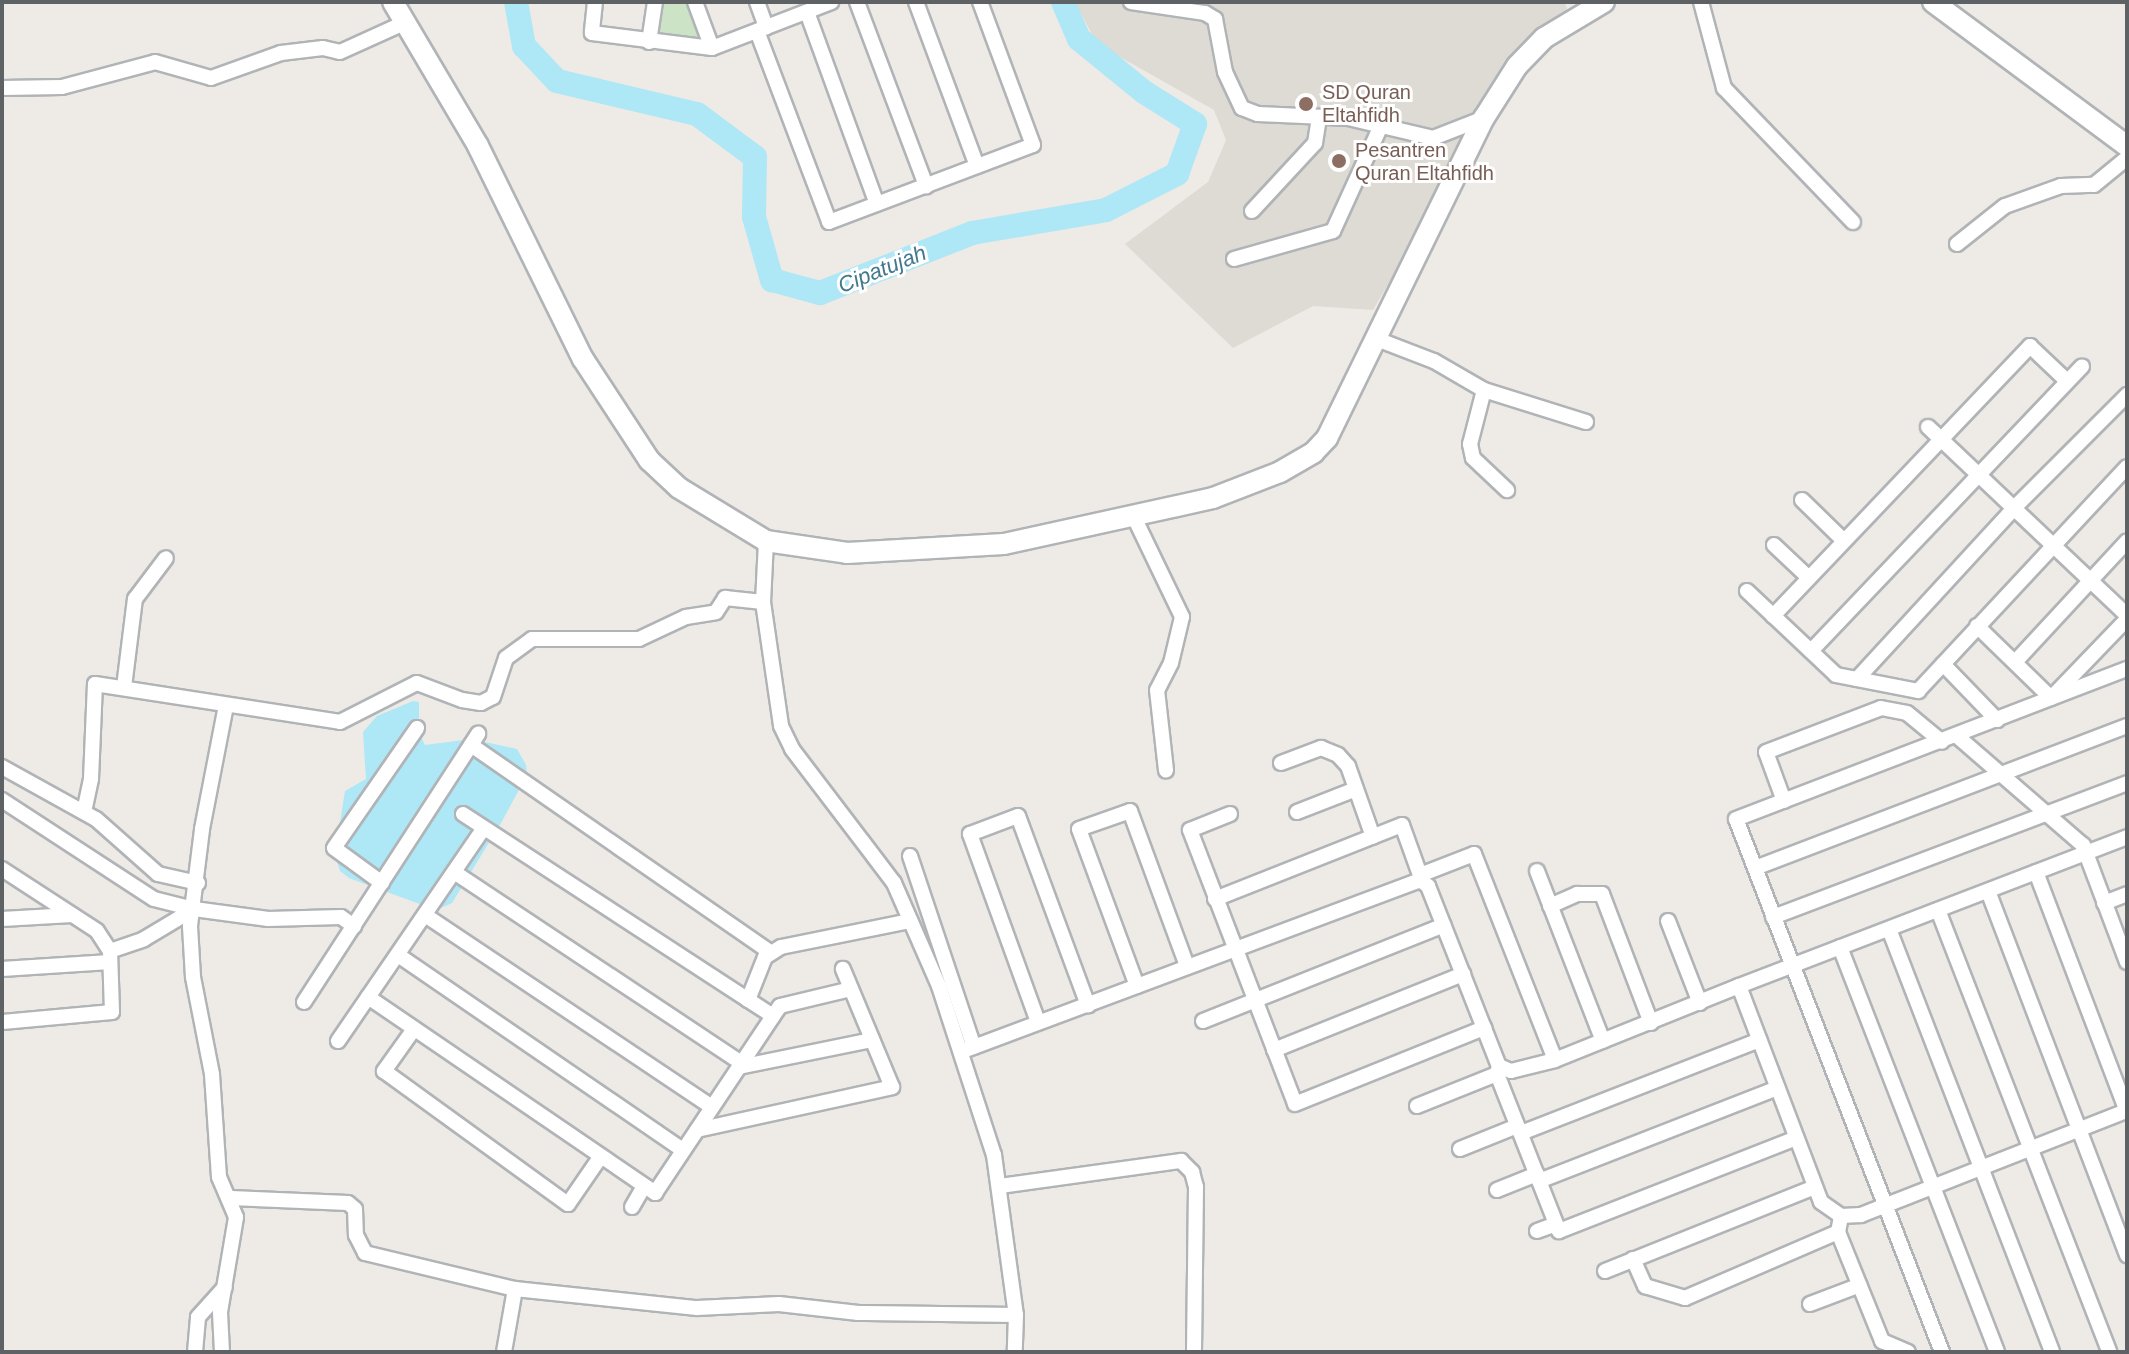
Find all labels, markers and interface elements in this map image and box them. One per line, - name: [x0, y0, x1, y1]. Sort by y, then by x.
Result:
- place label: SD Quran Eltahfidh: [1322, 80, 1411, 127]
- marker: SD Quran Eltahfidh: [1297, 95, 1315, 113]
- place label: Pesantren Quran Eltahfidh: [1355, 138, 1494, 185]
- marker: Pesantren Quran Eltahfidh: [1330, 152, 1348, 170]
- water label: Cipatujah: [834, 239, 930, 299]

